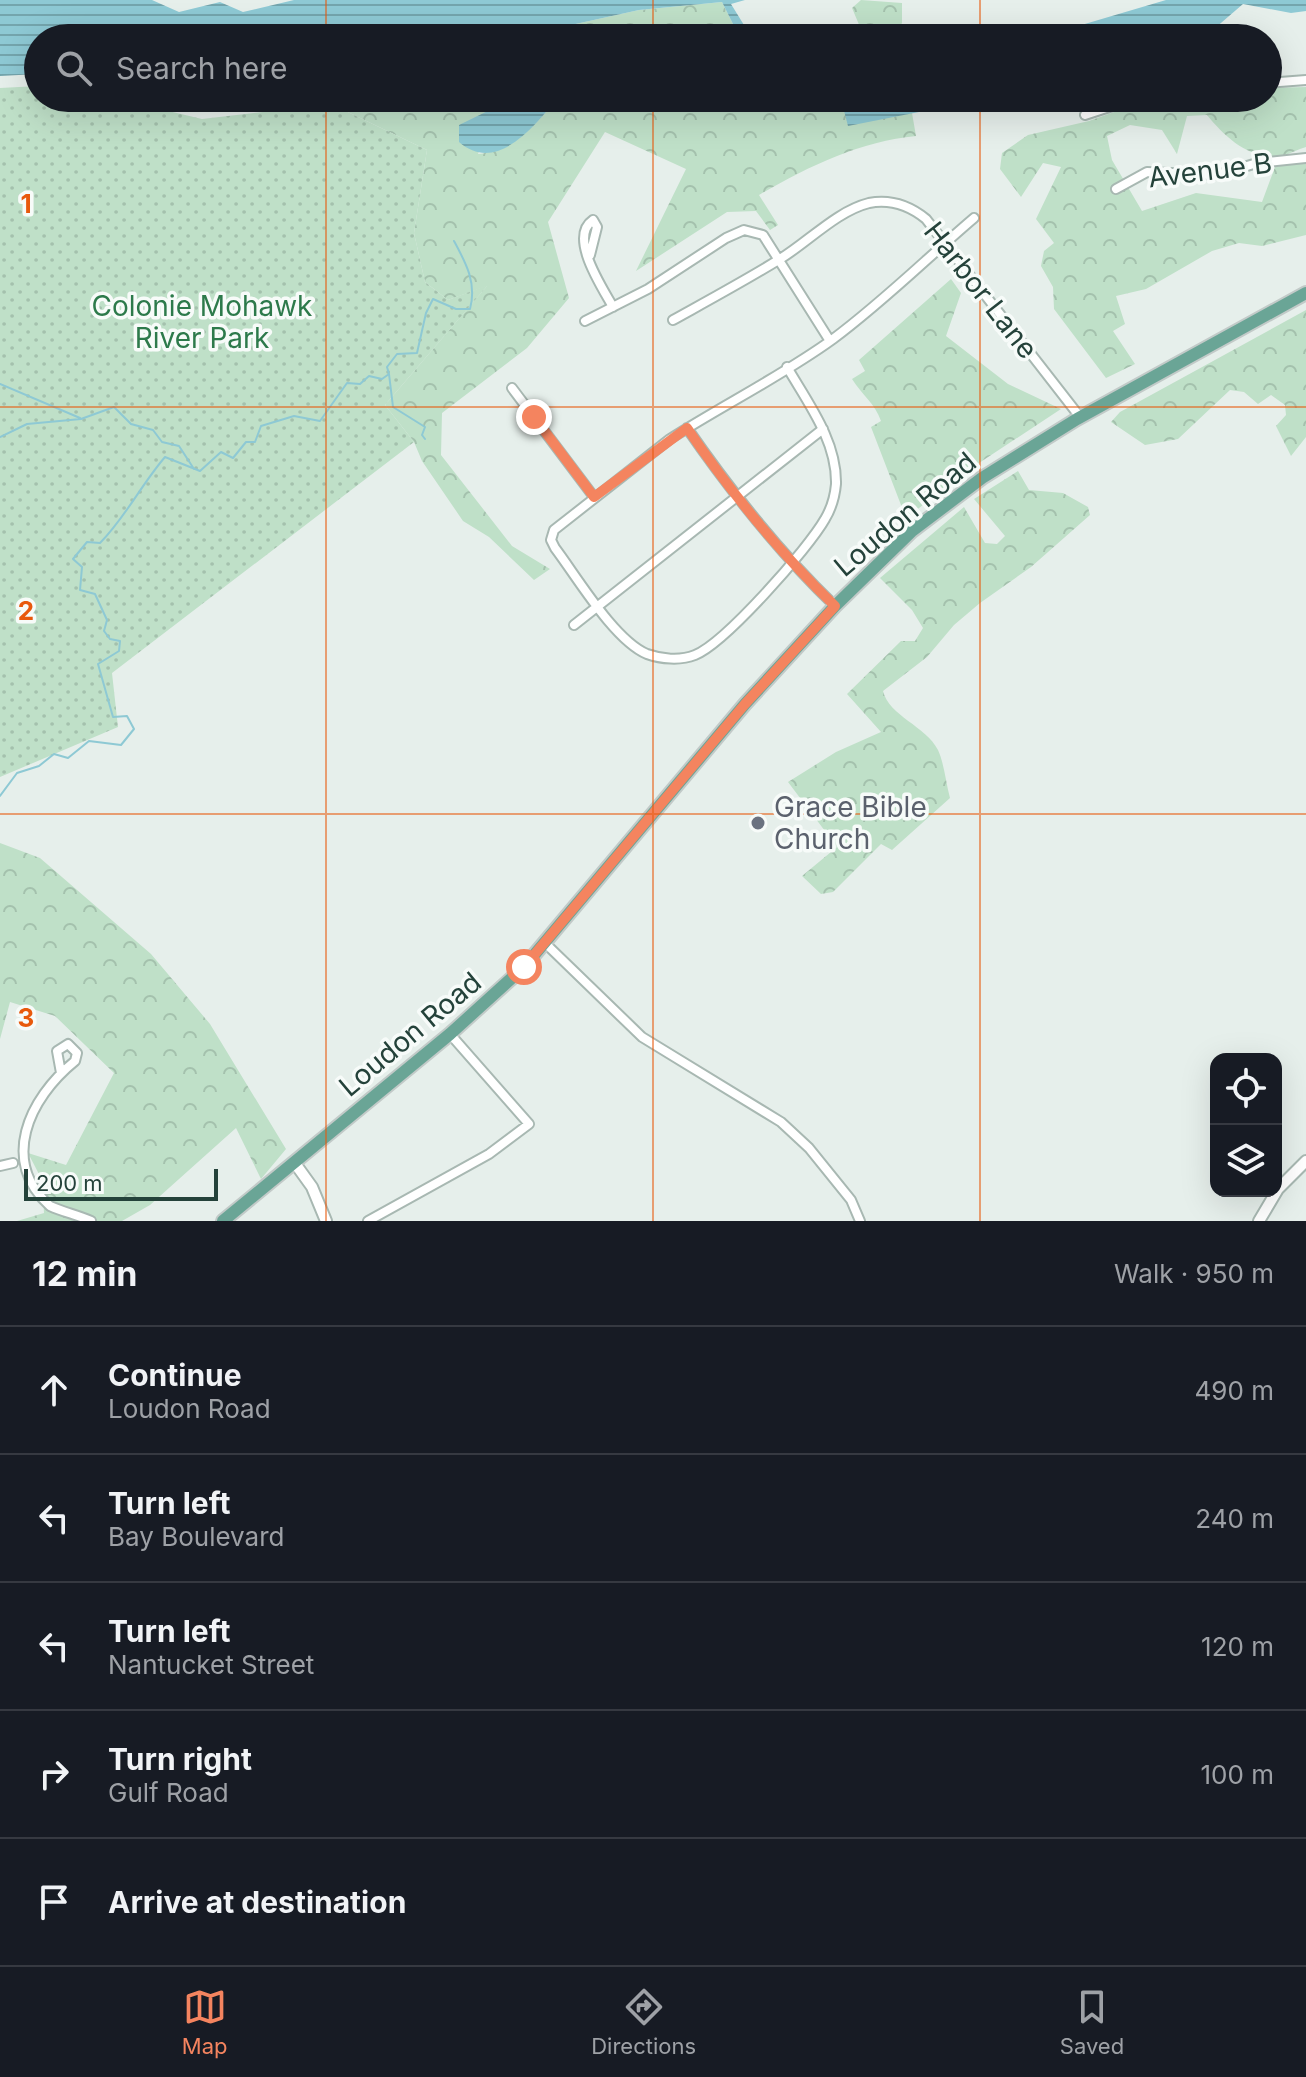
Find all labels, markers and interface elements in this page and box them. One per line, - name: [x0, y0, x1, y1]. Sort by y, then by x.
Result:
- search box: [24, 24, 1282, 112]
- icon: search: [52, 46, 96, 90]
- text: Search here: [116, 50, 288, 86]
- street label: Avenue B: [1146, 146, 1274, 194]
- text: 1: [20, 188, 32, 219]
- street label: Harbor Lane: [917, 215, 1045, 365]
- park label: Colonie Mohawk River Park: [92, 289, 312, 355]
- route end: [516, 399, 552, 435]
- street label: Loudon Road: [827, 445, 983, 583]
- text: 2: [18, 595, 34, 626]
- place label: Grace Bible Church: [774, 790, 927, 856]
- marker: Grace Bible Church: [749, 814, 767, 832]
- route start: [506, 949, 542, 985]
- street label: Loudon Road: [332, 965, 488, 1103]
- text: 3: [18, 1002, 34, 1033]
- map controls: [1210, 1053, 1282, 1197]
- button: locate: [1210, 1053, 1282, 1125]
- button: layers: [1210, 1125, 1282, 1197]
- scale bar: [24, 1165, 218, 1201]
- text: 200 m: [36, 1170, 103, 1196]
- text: 12 min: [32, 1253, 138, 1294]
- text: Walk · 950 m: [1114, 1258, 1274, 1289]
- text: Continue: [108, 1357, 242, 1393]
- icon: ahead: [32, 1368, 76, 1412]
- text: 490 m: [1195, 1375, 1274, 1406]
- text: Loudon Road: [108, 1393, 271, 1424]
- text: Turn left: [108, 1485, 230, 1521]
- icon: left: [32, 1496, 76, 1540]
- text: 240 m: [1195, 1503, 1274, 1534]
- text: Bay Boulevard: [108, 1521, 284, 1552]
- text: Turn left: [108, 1613, 230, 1649]
- icon: left: [32, 1624, 76, 1668]
- text: 120 m: [1201, 1631, 1274, 1662]
- text: Nantucket Street: [108, 1649, 314, 1680]
- text: Turn right: [108, 1741, 252, 1777]
- icon: right: [32, 1752, 76, 1796]
- text: 100 m: [1201, 1759, 1274, 1790]
- text: Gulf Road: [108, 1777, 229, 1808]
- icon: arrive: [32, 1880, 76, 1924]
- text: Arrive at destination: [108, 1884, 406, 1920]
- tab: Map: [182, 1985, 228, 2059]
- tab: Directions: [591, 1985, 696, 2059]
- tab: Saved: [1060, 1985, 1124, 2059]

